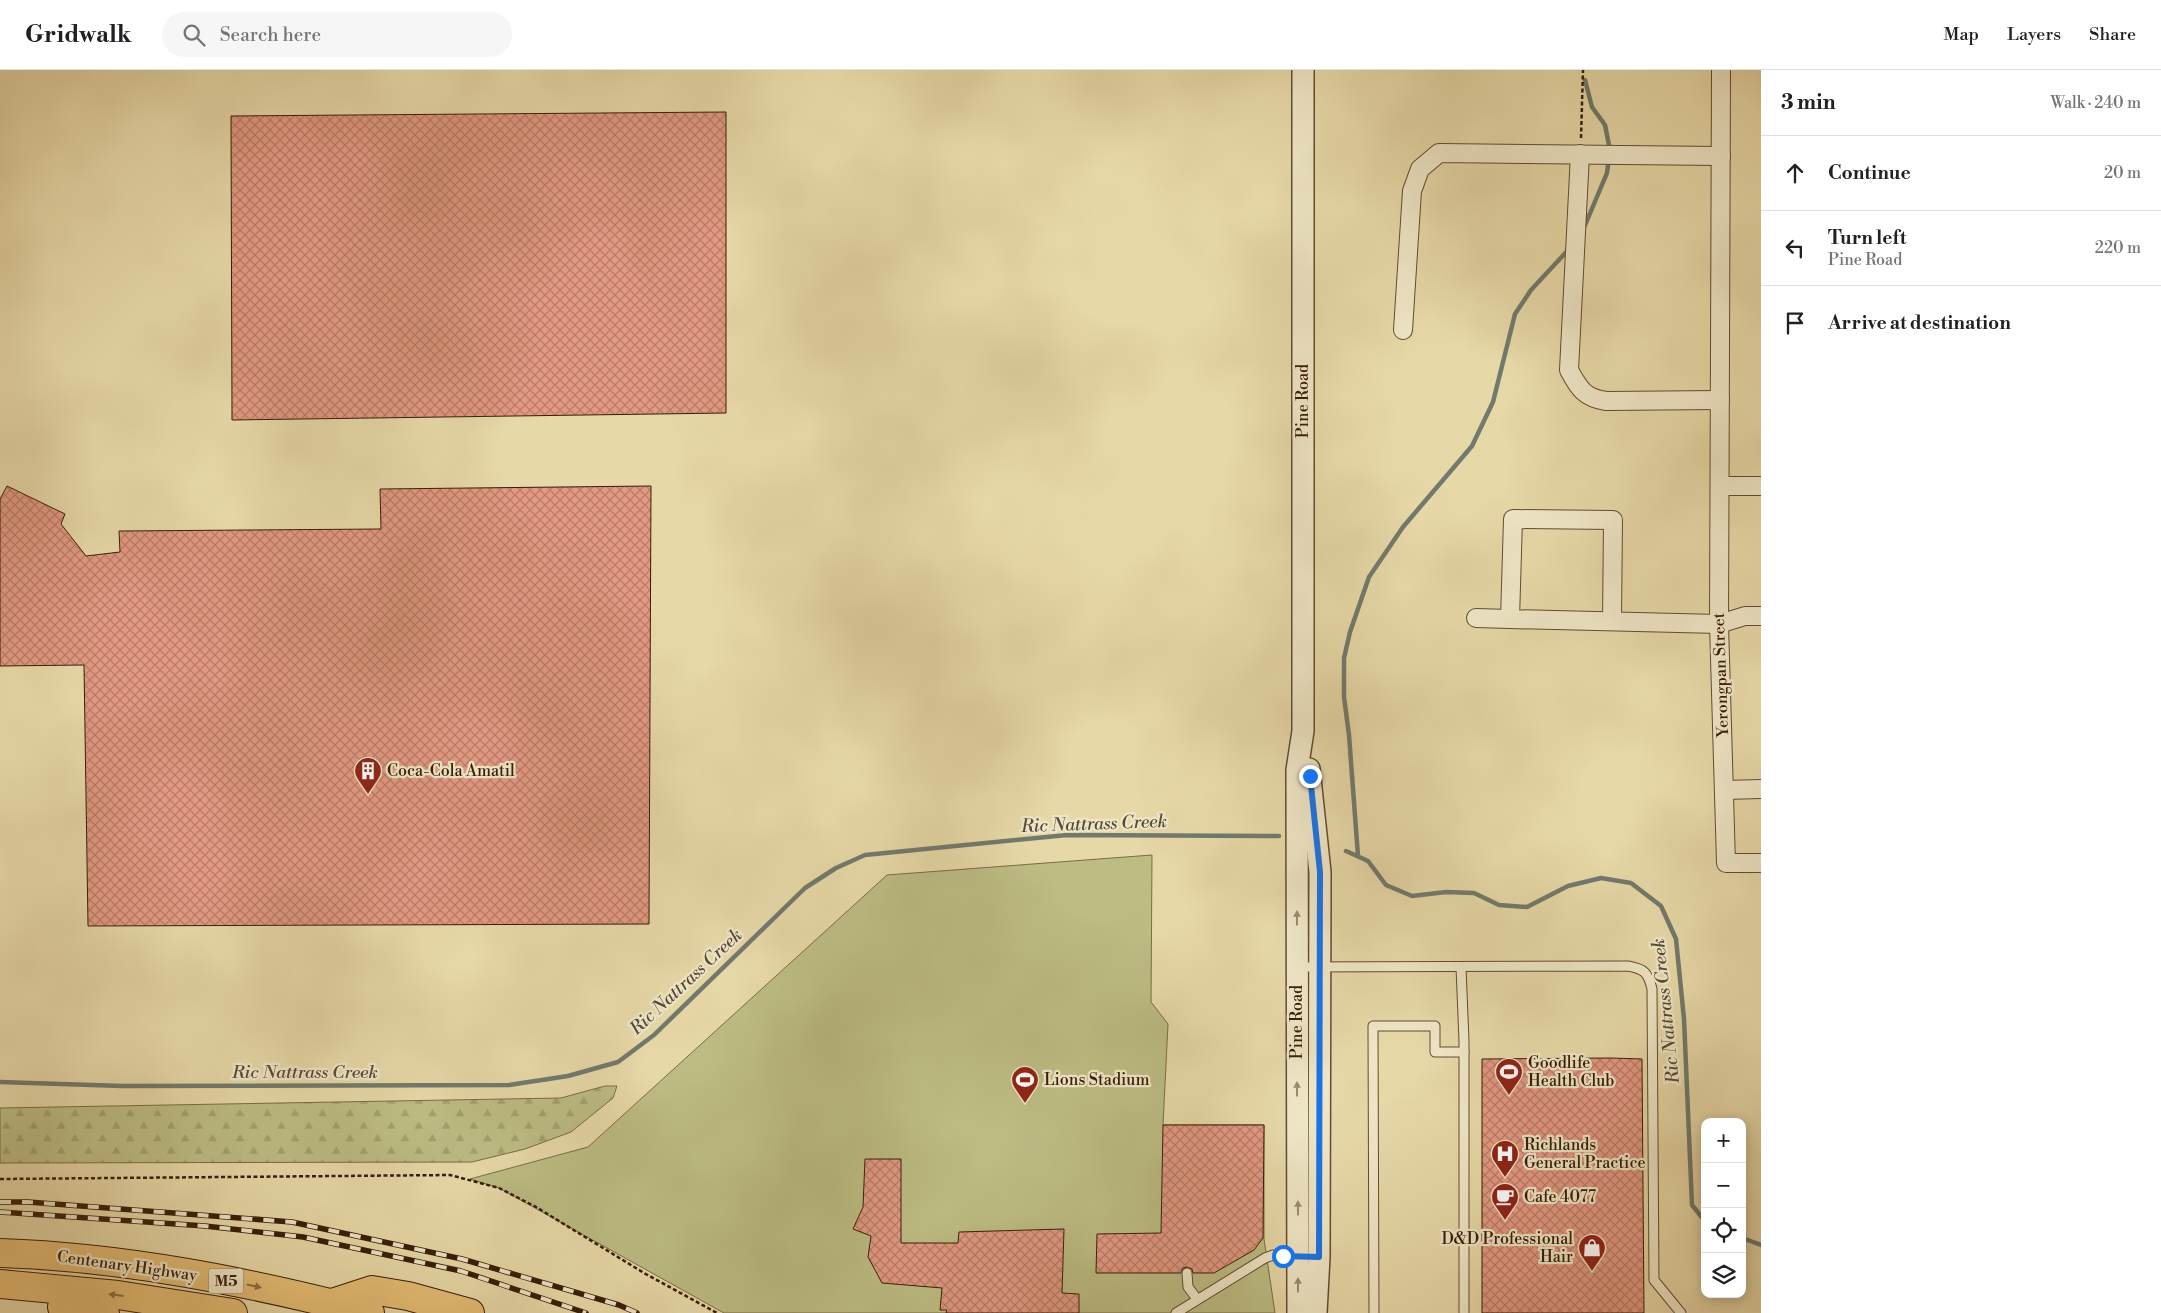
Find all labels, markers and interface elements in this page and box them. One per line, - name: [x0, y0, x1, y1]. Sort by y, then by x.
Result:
- search box: [162, 12, 512, 57]
- text: Gridwalk: [25, 20, 132, 50]
- icon: search: [180, 21, 208, 49]
- text: Search here: [220, 23, 321, 47]
- text: Map: [1944, 23, 1979, 46]
- text: Layers: [2007, 23, 2061, 46]
- text: Share: [2089, 23, 2136, 46]
- text: 3 min: [1781, 90, 1836, 116]
- text: Walk · 240 m: [2050, 93, 2141, 113]
- icon: ahead: [1781, 159, 1809, 187]
- text: Continue: [1828, 161, 1911, 185]
- text: 20 m: [2104, 163, 2141, 183]
- text: Turn left: [1828, 226, 1907, 250]
- icon: left: [1781, 234, 1809, 262]
- text: 220 m: [2095, 238, 2141, 258]
- text: Pine Road: [1828, 250, 1902, 270]
- icon: arrive: [1781, 309, 1809, 337]
- text: Arrive at destination: [1828, 311, 2011, 335]
- street label: Pine Road: [1293, 364, 1313, 438]
- street label: Yerongpan Street: [1709, 612, 1733, 739]
- building icon: Coca-Cola Amatil: [353, 756, 383, 795]
- place label: Coca-Cola Amatil: [387, 761, 515, 781]
- route end: [1299, 765, 1322, 788]
- water label: Ric Nattrass Creek: [1020, 810, 1167, 838]
- one-way arrow: [1293, 910, 1301, 926]
- water label: Ric Nattrass Creek: [624, 924, 747, 1041]
- water label: Ric Nattrass Creek: [1647, 937, 1685, 1086]
- street label: Pine Road: [1287, 985, 1307, 1059]
- place label: Goodlife Health Club: [1528, 1053, 1614, 1091]
- sports icon: Goodlife Health Club: [1494, 1057, 1524, 1096]
- water label: Ric Nattrass Creek: [231, 1061, 378, 1084]
- sports icon: Lions Stadium: [1010, 1065, 1040, 1104]
- place label: Lions Stadium: [1044, 1070, 1149, 1090]
- one-way arrow: [1293, 1080, 1301, 1096]
- map controls: [1701, 1118, 1746, 1298]
- button: +: [1701, 1118, 1746, 1163]
- place label: Richlands General Practice: [1524, 1135, 1646, 1173]
- hospital icon: Richlands General Practice: [1490, 1139, 1520, 1178]
- button: −: [1701, 1163, 1746, 1208]
- cafe icon: Cafe 4077: [1490, 1182, 1520, 1221]
- place label: Cafe 4077: [1524, 1187, 1596, 1207]
- one-way arrow: [1294, 1200, 1302, 1216]
- button: locate: [1701, 1208, 1746, 1253]
- place label: D&D Professional Hair: [1441, 1229, 1573, 1267]
- shop icon: D&D Professional Hair: [1577, 1233, 1607, 1272]
- route start: [1272, 1245, 1295, 1268]
- street label: Centenary Highway: [56, 1246, 198, 1286]
- button: layers: [1701, 1253, 1746, 1298]
- road number: M5: [208, 1268, 244, 1294]
- one-way arrow: [1294, 1277, 1302, 1293]
- one-way arrow: [247, 1282, 262, 1290]
- one-way arrow: [108, 1291, 124, 1299]

